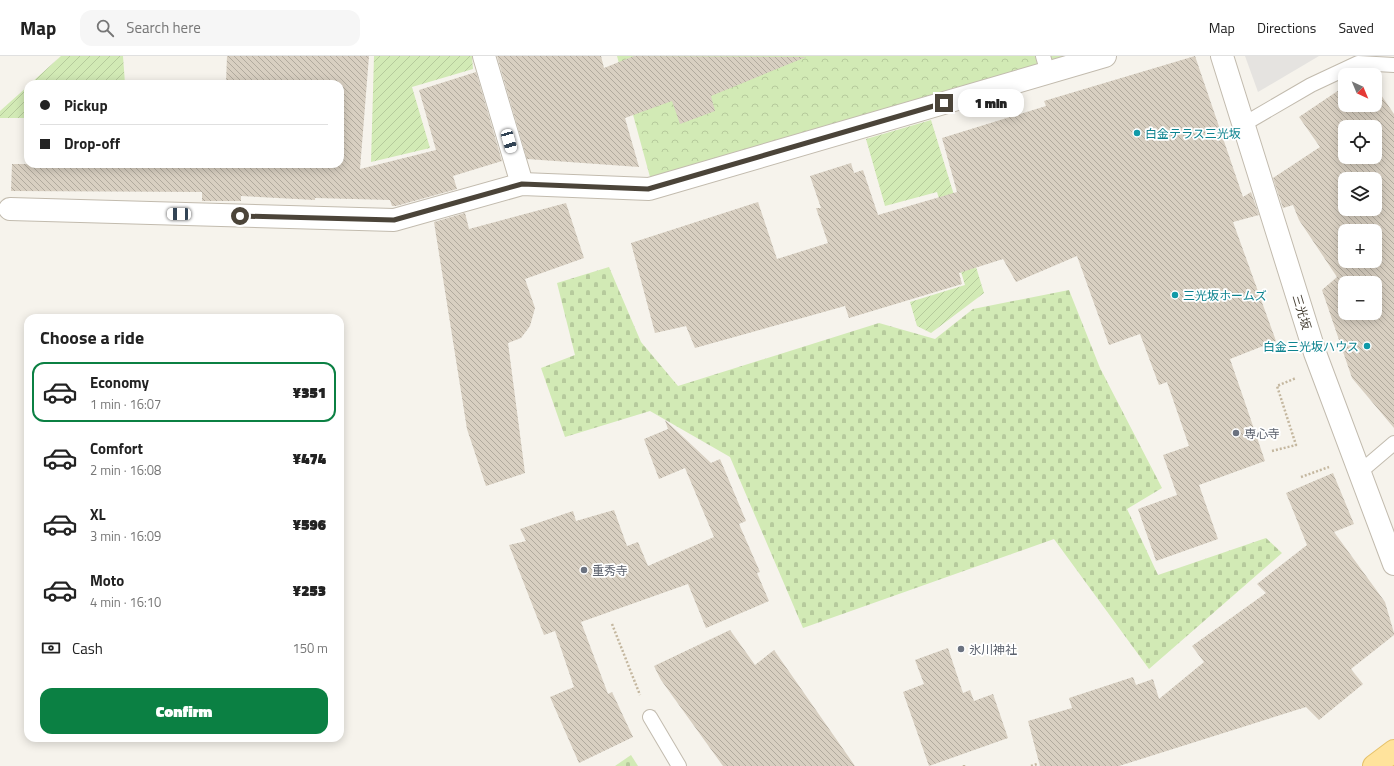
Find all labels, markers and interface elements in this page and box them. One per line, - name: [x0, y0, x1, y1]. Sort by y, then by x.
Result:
- search box: [80, 10, 360, 46]
- text: Map: [20, 13, 56, 42]
- text: Search here: [126, 16, 201, 39]
- icon: search: [94, 17, 116, 39]
- text: Map: [1209, 17, 1235, 38]
- text: Directions: [1257, 17, 1316, 38]
- text: Saved: [1338, 17, 1374, 38]
- north arrow: [1338, 68, 1382, 112]
- map controls: [1338, 68, 1382, 320]
- callout: 1 min: [958, 89, 1024, 117]
- text: 1 min: [975, 93, 1007, 113]
- text: Pickup: [64, 94, 108, 117]
- route end: [935, 94, 953, 112]
- button: locate: [1338, 120, 1382, 164]
- place label: 白金テラス三光坂: [1145, 124, 1241, 143]
- car: [500, 128, 518, 154]
- marker: 白金テラス三光坂: [1132, 128, 1142, 138]
- text: Drop-off: [64, 132, 120, 155]
- button: layers: [1338, 172, 1382, 216]
- route start: [231, 207, 249, 225]
- car: [167, 208, 191, 220]
- button: +: [1338, 224, 1382, 268]
- button: −: [1338, 276, 1382, 320]
- place label: 三光坂ホームズ: [1183, 286, 1267, 305]
- marker: 三光坂ホームズ: [1170, 290, 1180, 300]
- street label: 三光坂: [1288, 292, 1316, 332]
- text: Choose a ride: [40, 324, 144, 351]
- place label: 白金三光坂ハウス: [1263, 337, 1359, 356]
- marker: 白金三光坂ハウス: [1362, 341, 1372, 351]
- text: Economy: [90, 371, 149, 394]
- icon: car: [42, 374, 78, 410]
- text: ¥351: [293, 381, 326, 404]
- text: 1 min · 16:07: [90, 394, 161, 414]
- place label: 専心寺: [1244, 424, 1280, 443]
- marker: 専心寺: [1231, 428, 1241, 438]
- text: Comfort: [90, 437, 143, 460]
- icon: car: [42, 440, 78, 476]
- text: ¥474: [293, 447, 326, 470]
- text: 2 min · 16:08: [90, 460, 161, 480]
- text: XL: [90, 503, 106, 526]
- icon: car: [42, 506, 78, 542]
- text: ¥596: [293, 513, 326, 536]
- text: 3 min · 16:09: [90, 526, 161, 546]
- place label: 重秀寺: [592, 561, 628, 580]
- marker: 重秀寺: [579, 565, 589, 575]
- text: Moto: [90, 569, 124, 592]
- icon: car: [42, 572, 78, 608]
- text: ¥253: [293, 579, 326, 602]
- text: 4 min · 16:10: [90, 592, 161, 612]
- icon: cash: [40, 637, 62, 659]
- text: Cash: [72, 637, 103, 660]
- text: 150 m: [292, 638, 328, 658]
- place label: 氷川神社: [969, 640, 1017, 659]
- marker: 氷川神社: [956, 644, 966, 654]
- button: Confirm: [40, 688, 328, 734]

